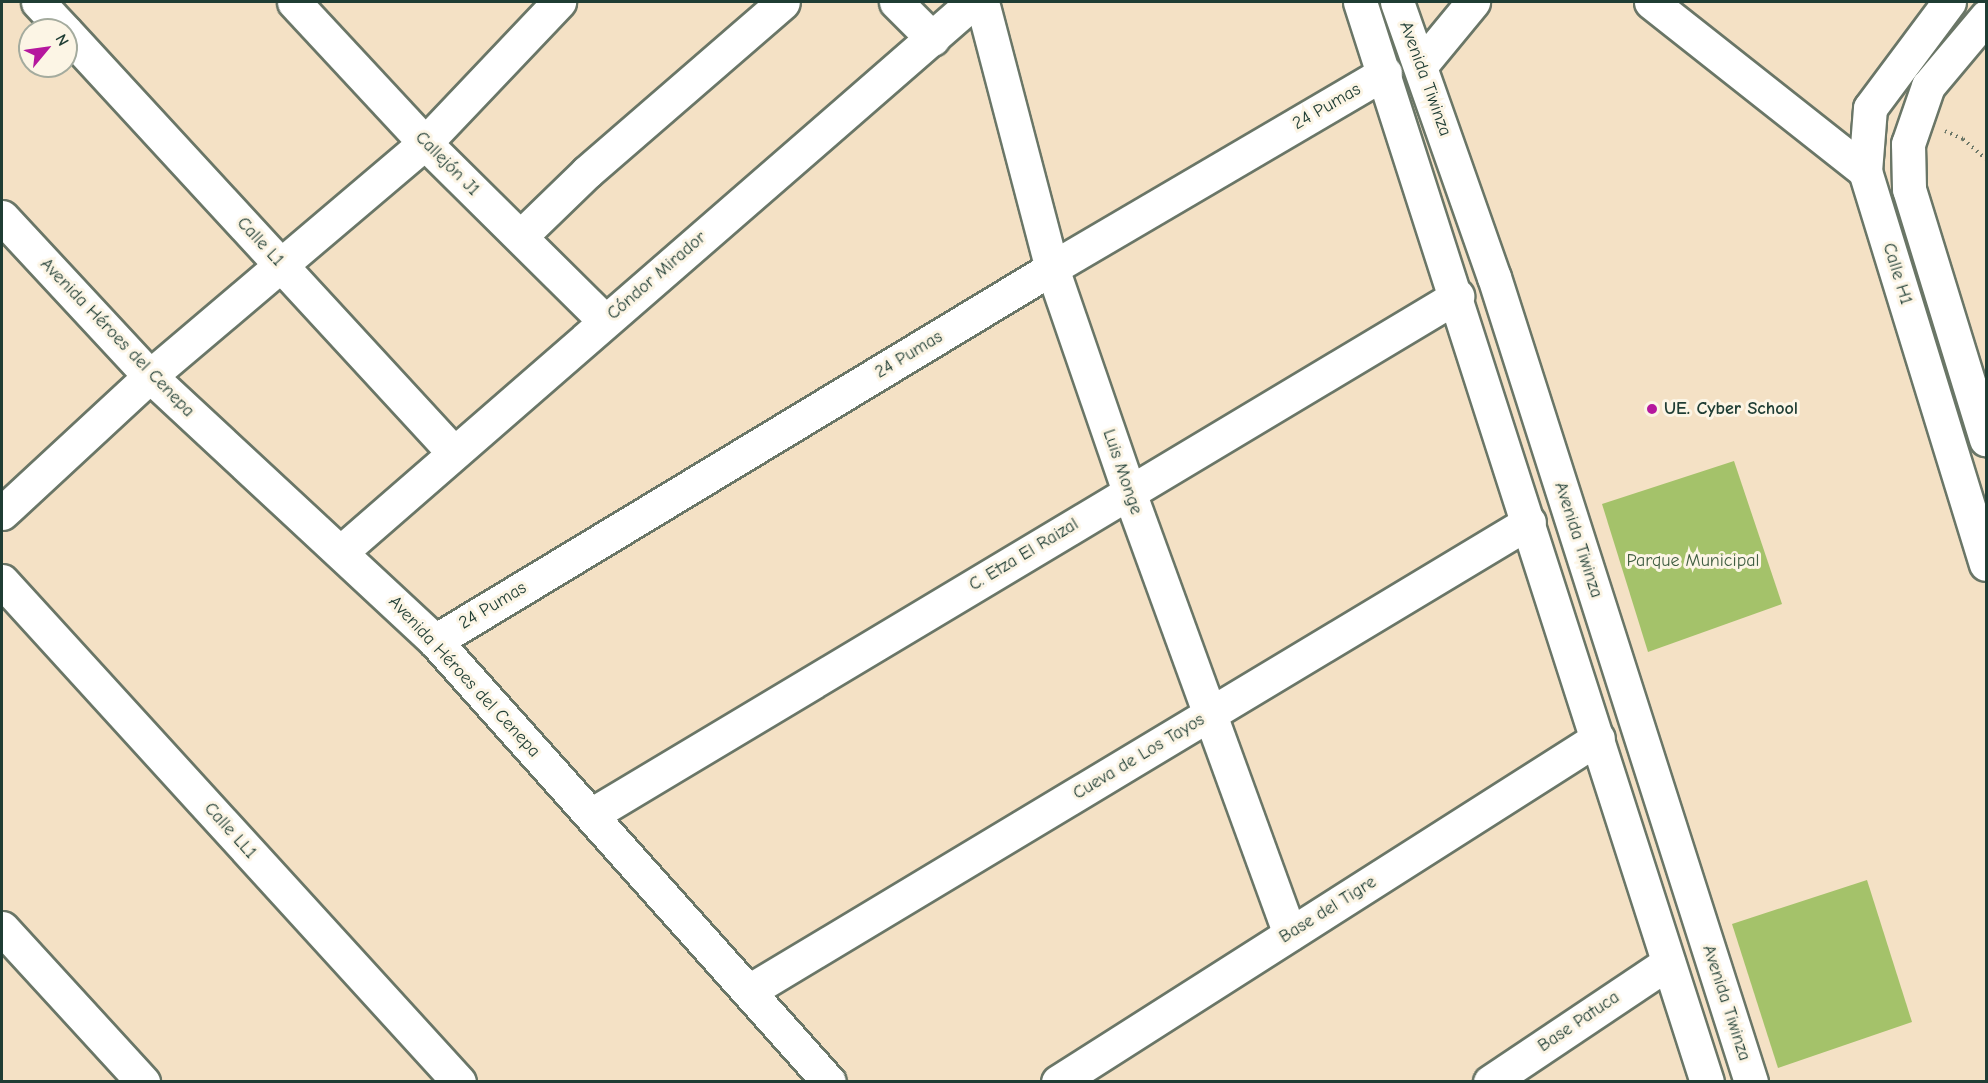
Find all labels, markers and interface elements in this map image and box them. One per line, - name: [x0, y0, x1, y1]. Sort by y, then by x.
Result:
- north arrow: [18, 18, 78, 78]
- street label: Avenida Tiwinza: [1394, 19, 1456, 139]
- text: N: [52, 31, 72, 49]
- street label: 24 Pumas: [1289, 79, 1365, 135]
- street label: Callejón J1: [410, 127, 484, 201]
- street label: Calle L1: [232, 213, 288, 271]
- street label: Cóndor Mirador: [603, 227, 711, 325]
- street label: Calle H1: [1877, 241, 1917, 307]
- street label: Avenida Héroes del Cenepa: [35, 254, 199, 422]
- street label: 24 Pumas: [871, 326, 947, 384]
- place label: UE. Cyber School: [1664, 398, 1798, 420]
- marker: UE. Cyber School: [1645, 402, 1659, 416]
- street label: Luis Monge: [1097, 427, 1147, 517]
- street label: Avenida Tiwinza: [1549, 479, 1607, 601]
- street label: C. Etza El Raizal: [965, 514, 1083, 596]
- park label: Parque Municipal: [1627, 550, 1759, 572]
- street label: 24 Pumas: [455, 577, 531, 635]
- street label: Avenida Héroes del Cenepa: [384, 592, 544, 762]
- street label: Cueva de Los Tayos: [1069, 709, 1209, 805]
- street label: Calle LL1: [199, 798, 261, 864]
- street label: Base del Tigre: [1276, 872, 1380, 948]
- street label: Avenida Tiwinza: [1697, 942, 1755, 1064]
- street label: Base Patuca: [1534, 987, 1624, 1057]

